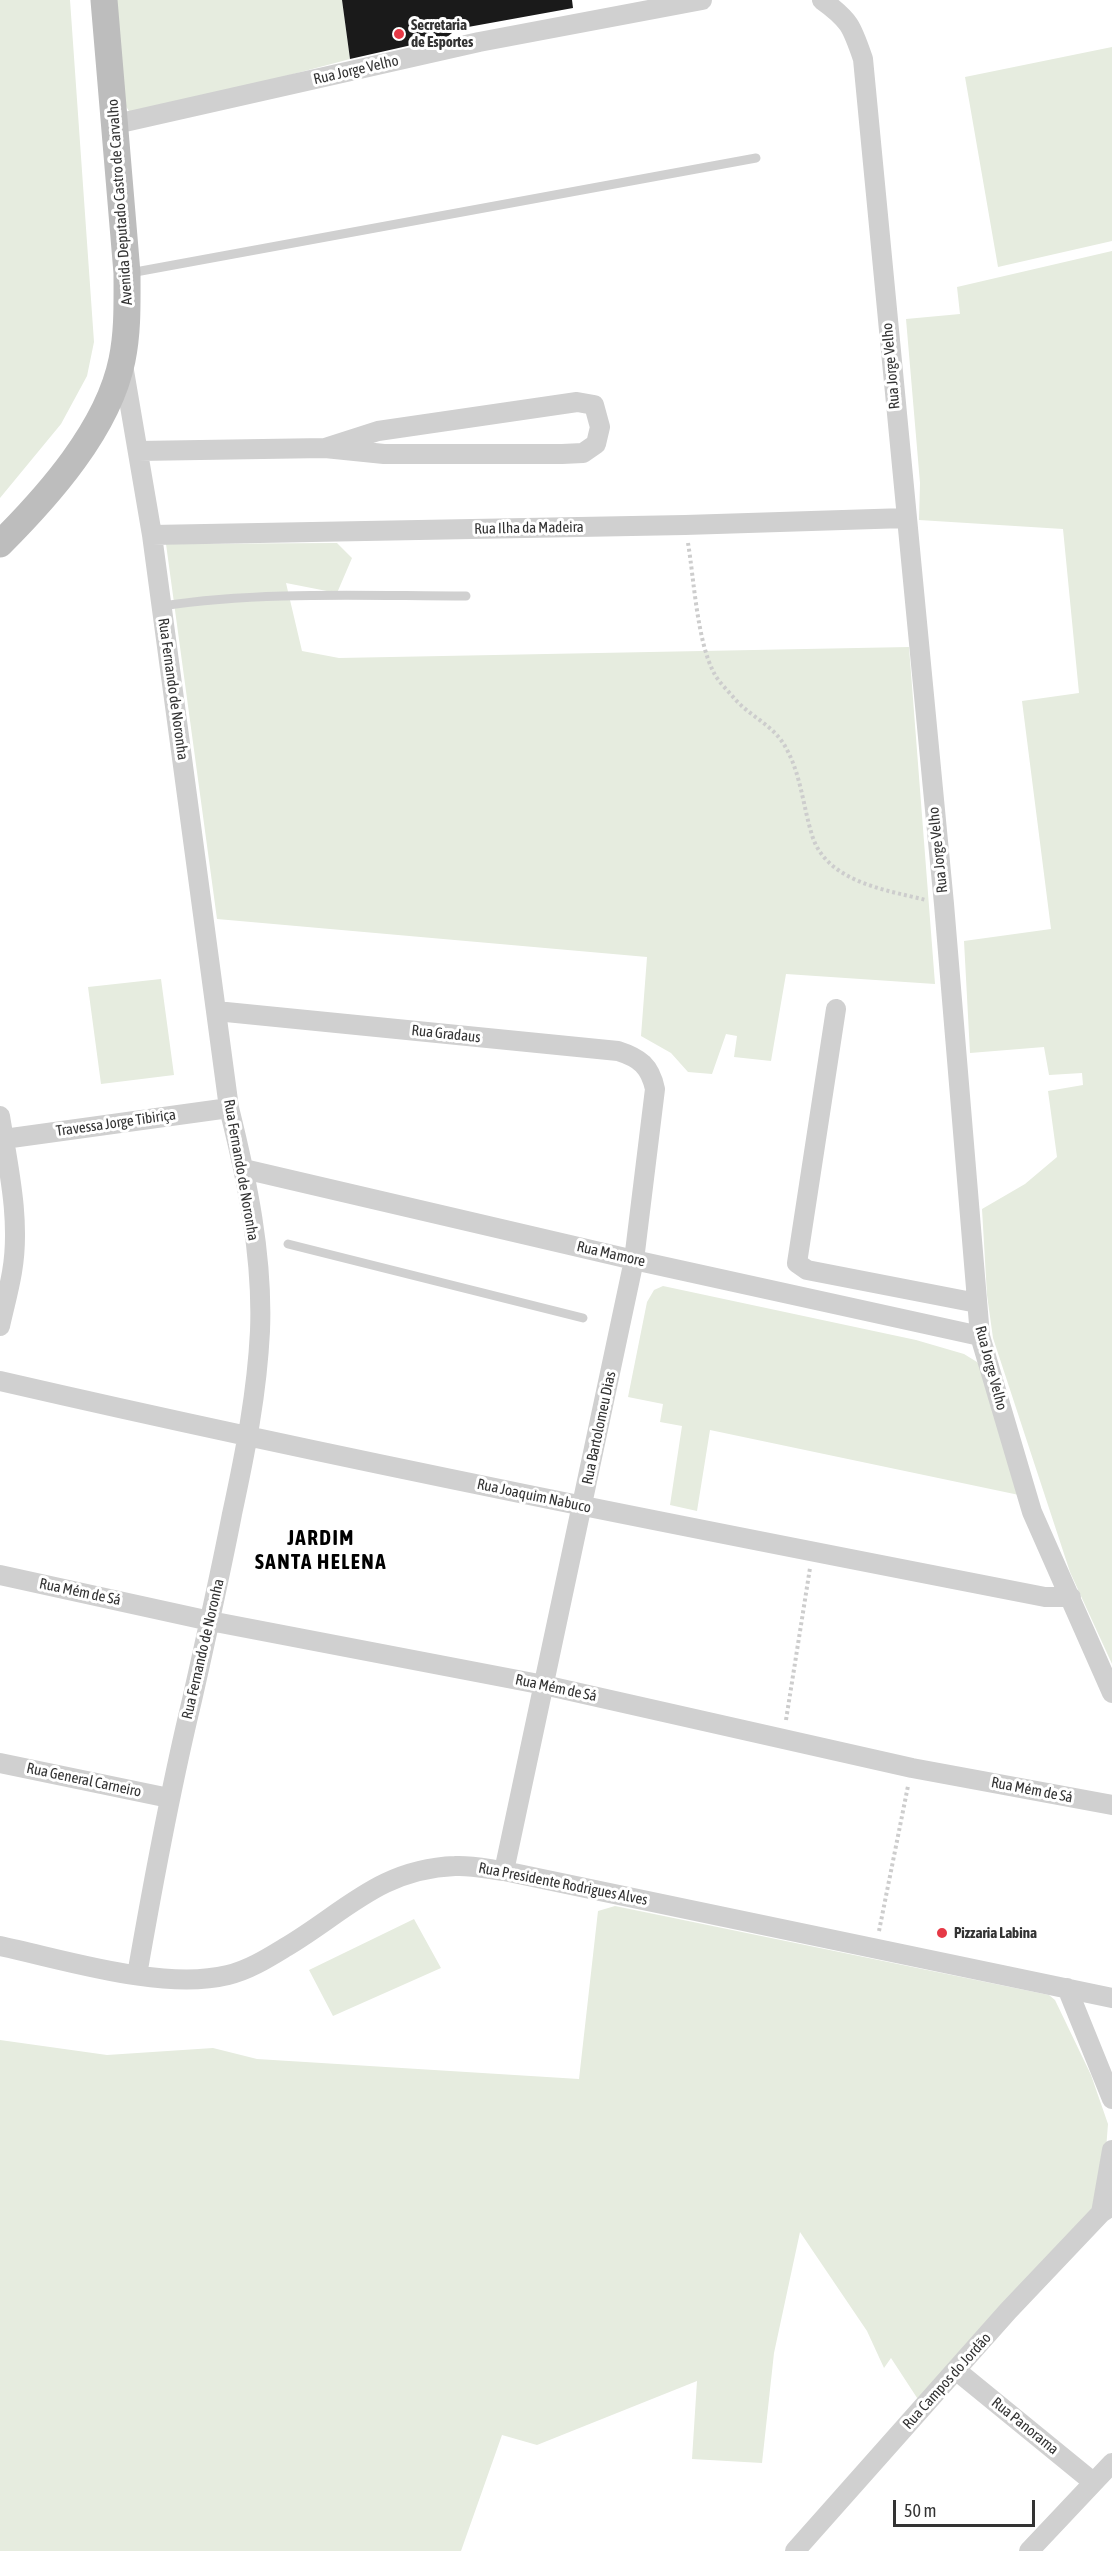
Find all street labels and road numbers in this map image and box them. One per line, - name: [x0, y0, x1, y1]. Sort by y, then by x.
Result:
- street label: Rua Jorge Velho: [312, 51, 400, 89]
- street label: Avenida Deputado Castro de Carvalho: [104, 98, 136, 306]
- street label: Rua Jorge Velho: [878, 322, 904, 410]
- street label: Rua Ilha da Madeira: [474, 518, 584, 538]
- street label: Rua Fernando de Noronha: [154, 617, 192, 761]
- street label: Rua Jorge Velho: [925, 806, 951, 894]
- street label: Rua Gradaus: [411, 1021, 481, 1047]
- street label: Rua Fernando de Noronha: [220, 1098, 262, 1242]
- street label: Travessa Jorge Tibiriça: [55, 1106, 177, 1140]
- street label: Rua Mamore: [575, 1237, 647, 1271]
- street label: Rua Jorge Velho: [971, 1324, 1011, 1412]
- street label: Rua Bartolomeu Dias: [578, 1370, 620, 1486]
- street label: Rua Joaquim Nabuco: [475, 1475, 593, 1517]
- street label: Rua Mém de Sá: [38, 1575, 122, 1609]
- street label: Rua Fernando de Noronha: [178, 1577, 228, 1721]
- street label: Rua Mém de Sá: [514, 1671, 598, 1705]
- street label: Rua General Carneiro: [25, 1759, 143, 1801]
- street label: Rua Mém de Sá: [990, 1773, 1074, 1807]
- street label: Rua Presidente Rodrigues Alves: [477, 1859, 649, 1909]
- street label: Rua Campos do Jordão: [899, 2329, 995, 2433]
- street label: Rua Panorama: [988, 2394, 1062, 2458]

